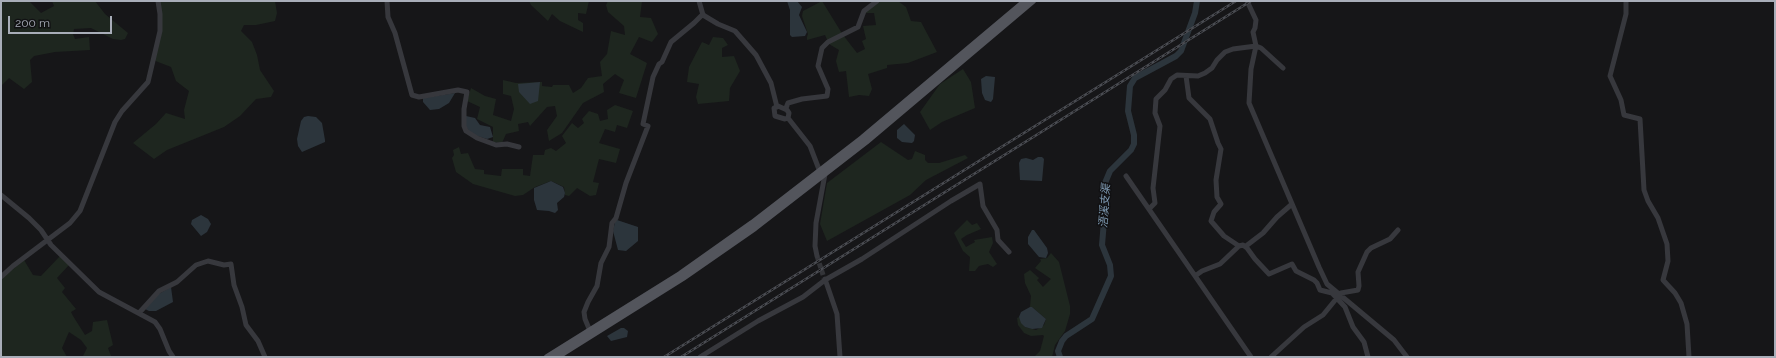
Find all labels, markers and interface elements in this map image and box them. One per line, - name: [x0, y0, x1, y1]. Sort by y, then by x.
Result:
- scale bar: [10, 8, 114, 34]
- text: 200 m: [15, 16, 50, 30]
- water label: 浯溪支渠: [1097, 184, 1113, 228]

